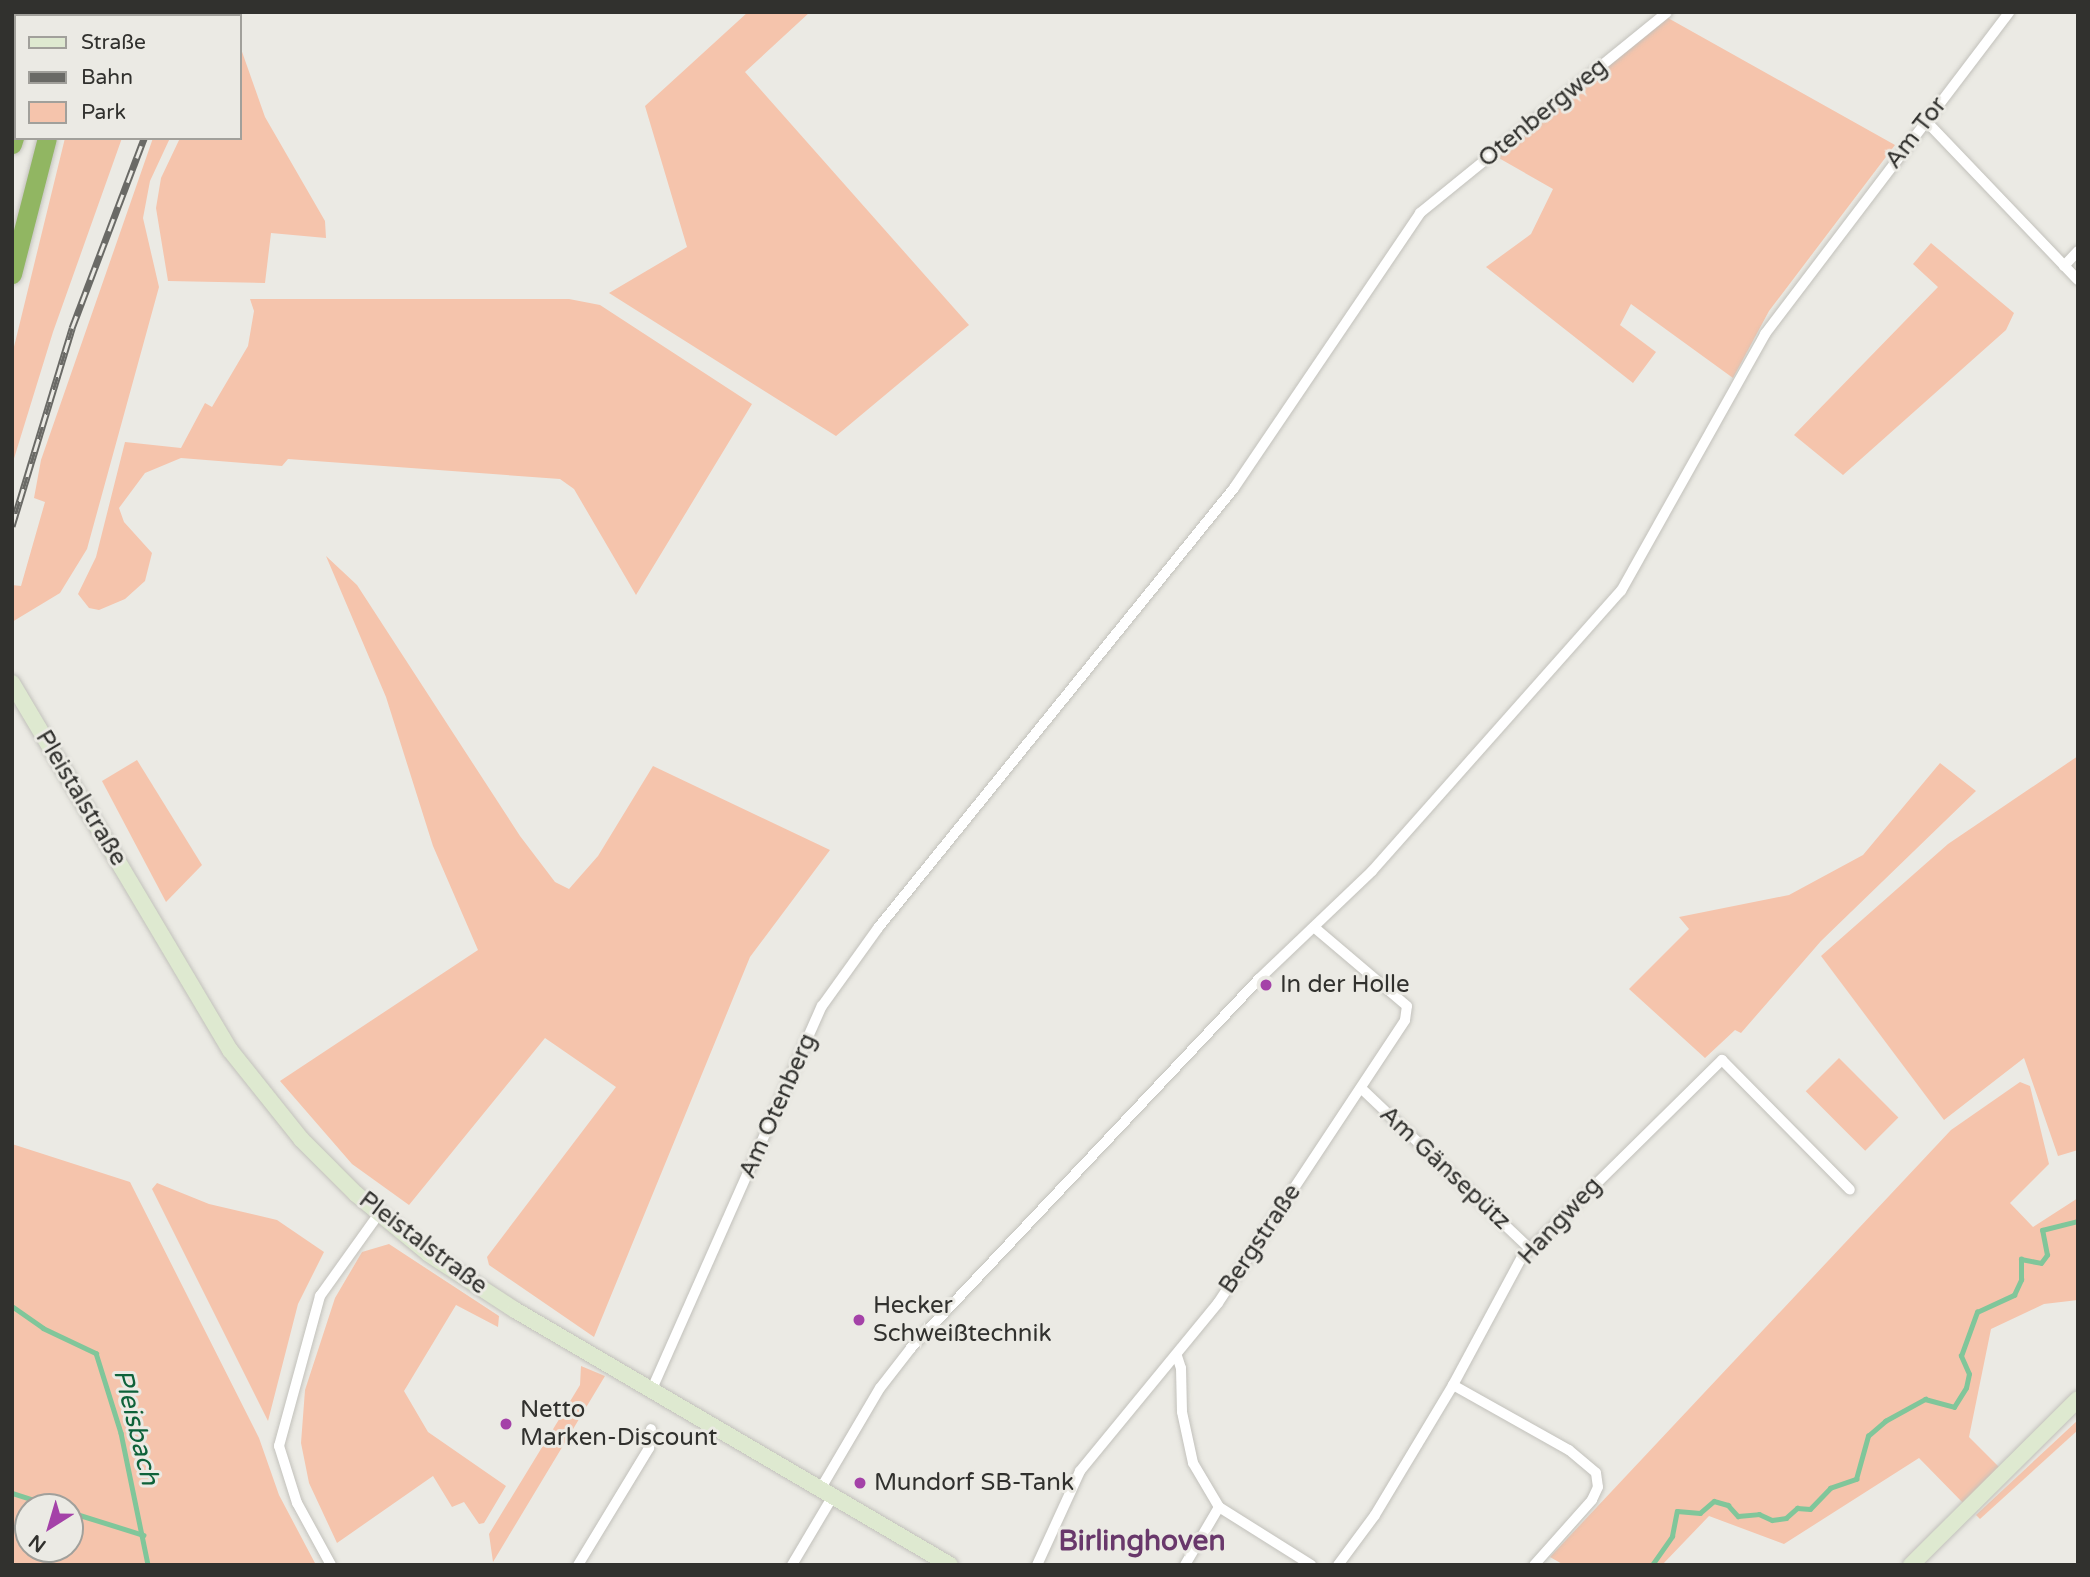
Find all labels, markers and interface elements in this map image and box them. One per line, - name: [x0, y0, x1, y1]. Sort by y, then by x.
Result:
- legend: [14, 14, 242, 140]
- text: Straße: [81, 30, 146, 55]
- street label: Otenbergweg: [1473, 52, 1613, 174]
- text: Bahn: [81, 65, 133, 90]
- street label: Am Tor: [1879, 91, 1953, 175]
- text: Park: [81, 100, 126, 125]
- street label: Pleistalstraße: [29, 725, 133, 871]
- place label: In der Holle: [1280, 971, 1410, 999]
- marker: In der Holle: [1258, 977, 1274, 993]
- street label: Am Otenberg: [733, 1029, 823, 1183]
- street label: Am Gänsepütz: [1374, 1100, 1516, 1236]
- street label: Hangweg: [1512, 1171, 1608, 1271]
- street label: Bergstraße: [1213, 1179, 1307, 1299]
- street label: Pleistalstraße: [353, 1185, 493, 1301]
- place label: Hecker Schweißtechnik: [873, 1292, 1052, 1348]
- marker: Hecker Schweißtechnik: [851, 1312, 867, 1328]
- water label: Pleisbach: [107, 1366, 165, 1488]
- place label: Netto Marken-Discount: [520, 1396, 717, 1452]
- marker: Netto Marken-Discount: [498, 1416, 514, 1432]
- place label: Mundorf SB-Tank: [874, 1469, 1074, 1497]
- marker: Mundorf SB-Tank: [852, 1475, 868, 1491]
- north arrow: [14, 1493, 84, 1563]
- district label: Birlinghoven: [1059, 1524, 1225, 1558]
- text: N: [25, 1530, 50, 1557]

